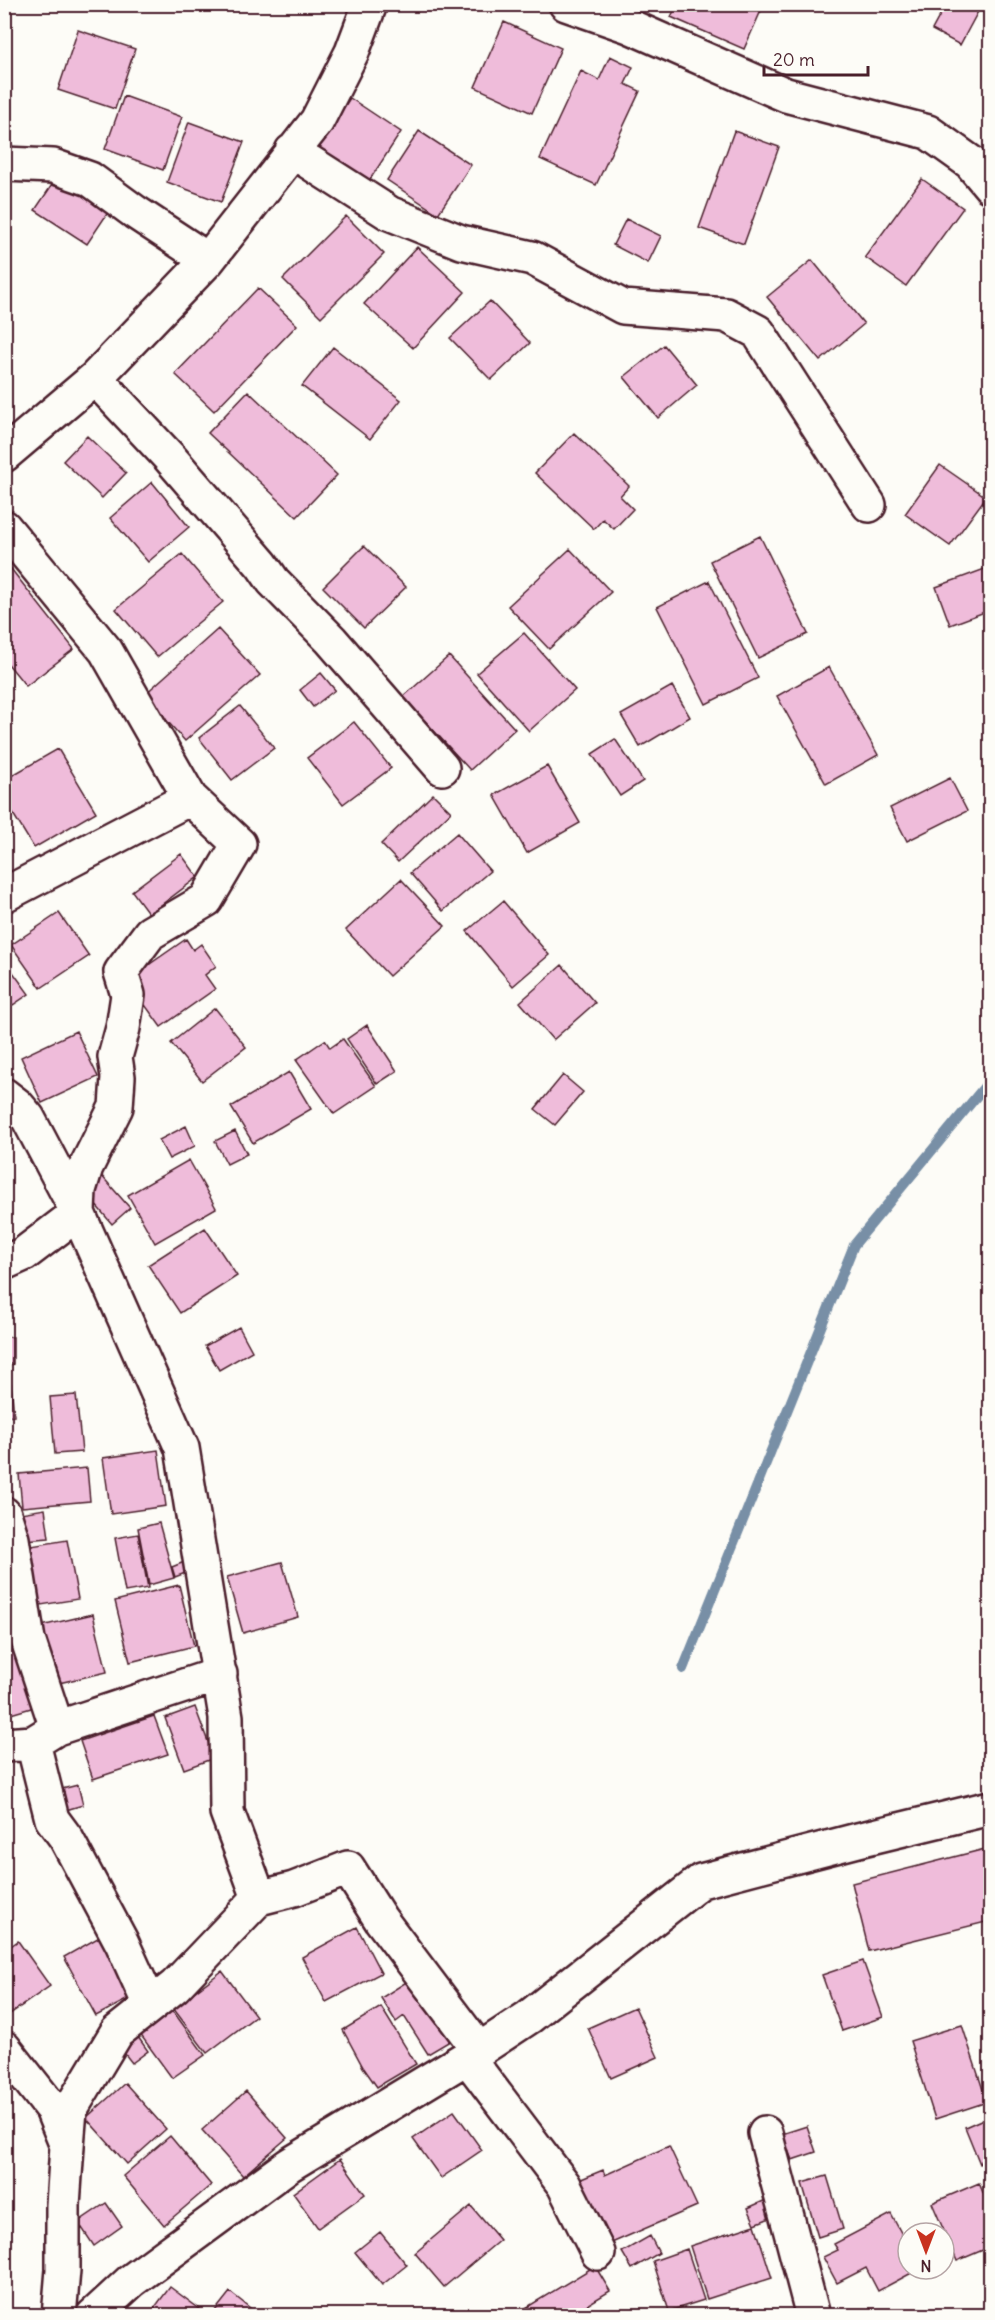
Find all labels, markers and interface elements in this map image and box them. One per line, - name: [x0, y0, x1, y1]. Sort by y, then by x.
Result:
- scale bar: [764, 39, 868, 77]
- text: 20 m: [773, 48, 815, 71]
- north arrow: [896, 2221, 956, 2281]
- text: N: [920, 2256, 932, 2276]

